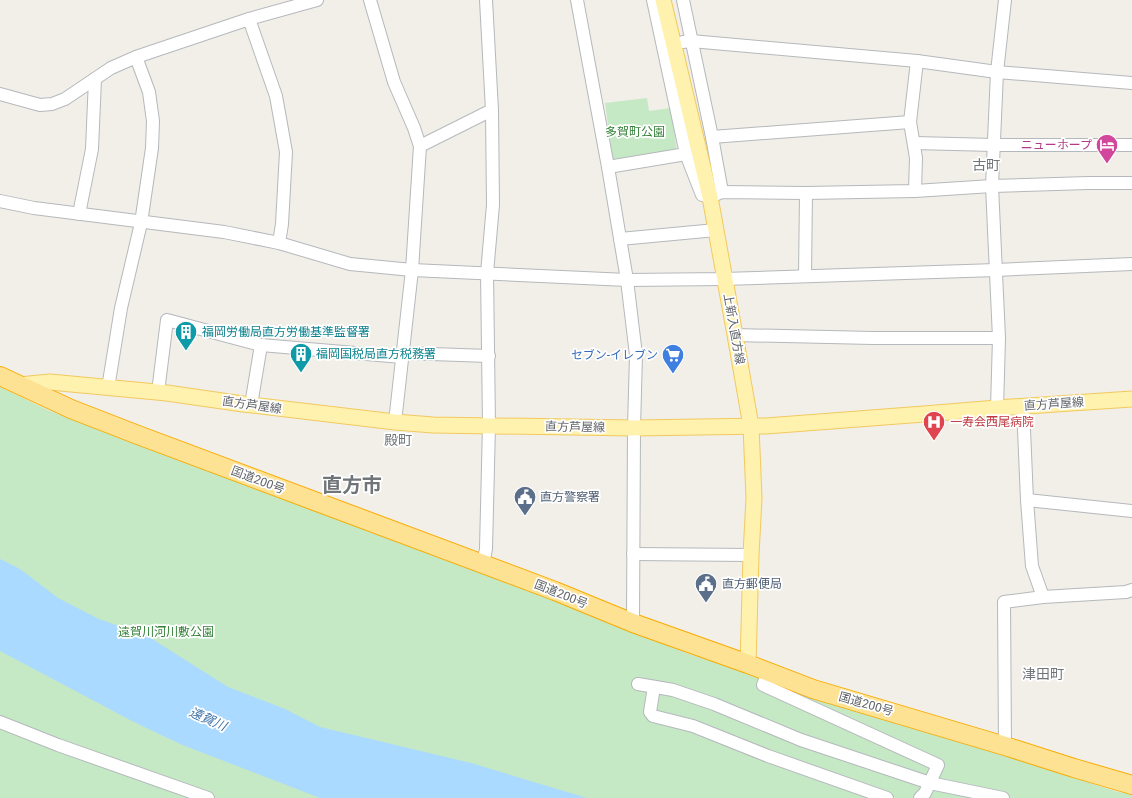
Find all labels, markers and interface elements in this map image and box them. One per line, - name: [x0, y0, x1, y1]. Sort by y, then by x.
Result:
- park label: 多賀町公園: [605, 125, 665, 139]
- hotel icon: ニューホープ: [1094, 132, 1120, 165]
- place label: ニューホープ: [1021, 138, 1092, 152]
- district label: 古町: [972, 157, 1000, 173]
- street label: 上新入直方線: [721, 292, 747, 366]
- building icon: 福岡労働局直方労働基準監督署: [173, 319, 199, 352]
- place label: 福岡労働局直方労働基準監督署: [202, 325, 370, 339]
- building icon: 福岡国税局直方税務署: [288, 341, 314, 374]
- supermarket icon: セブン-イレブン: [660, 342, 686, 375]
- place label: 福岡国税局直方税務署: [316, 347, 436, 361]
- place label: セブン-イレブン: [571, 348, 658, 362]
- street label: 直方芦屋線: [221, 394, 283, 416]
- street label: 直方芦屋線: [1024, 395, 1084, 413]
- hospital icon: 一寿会西尾病院: [921, 409, 947, 442]
- place label: 一寿会西尾病院: [950, 415, 1034, 429]
- street label: 直方芦屋線: [545, 419, 605, 435]
- district label: 殿町: [384, 432, 412, 448]
- street label: 国道200号: [229, 463, 287, 497]
- district label: 直方市: [322, 473, 382, 497]
- public building icon: 直方警察署: [512, 484, 538, 517]
- place label: 直方警察署: [540, 490, 600, 504]
- public building icon: 直方郵便局: [693, 571, 719, 604]
- street label: 国道200号: [532, 577, 590, 611]
- place label: 直方郵便局: [722, 577, 782, 591]
- park label: 遠賀川河川敷公園: [118, 625, 214, 639]
- district label: 津田町: [1022, 666, 1064, 682]
- street label: 国道200号: [837, 690, 895, 718]
- water label: 遠賀川: [187, 704, 231, 735]

